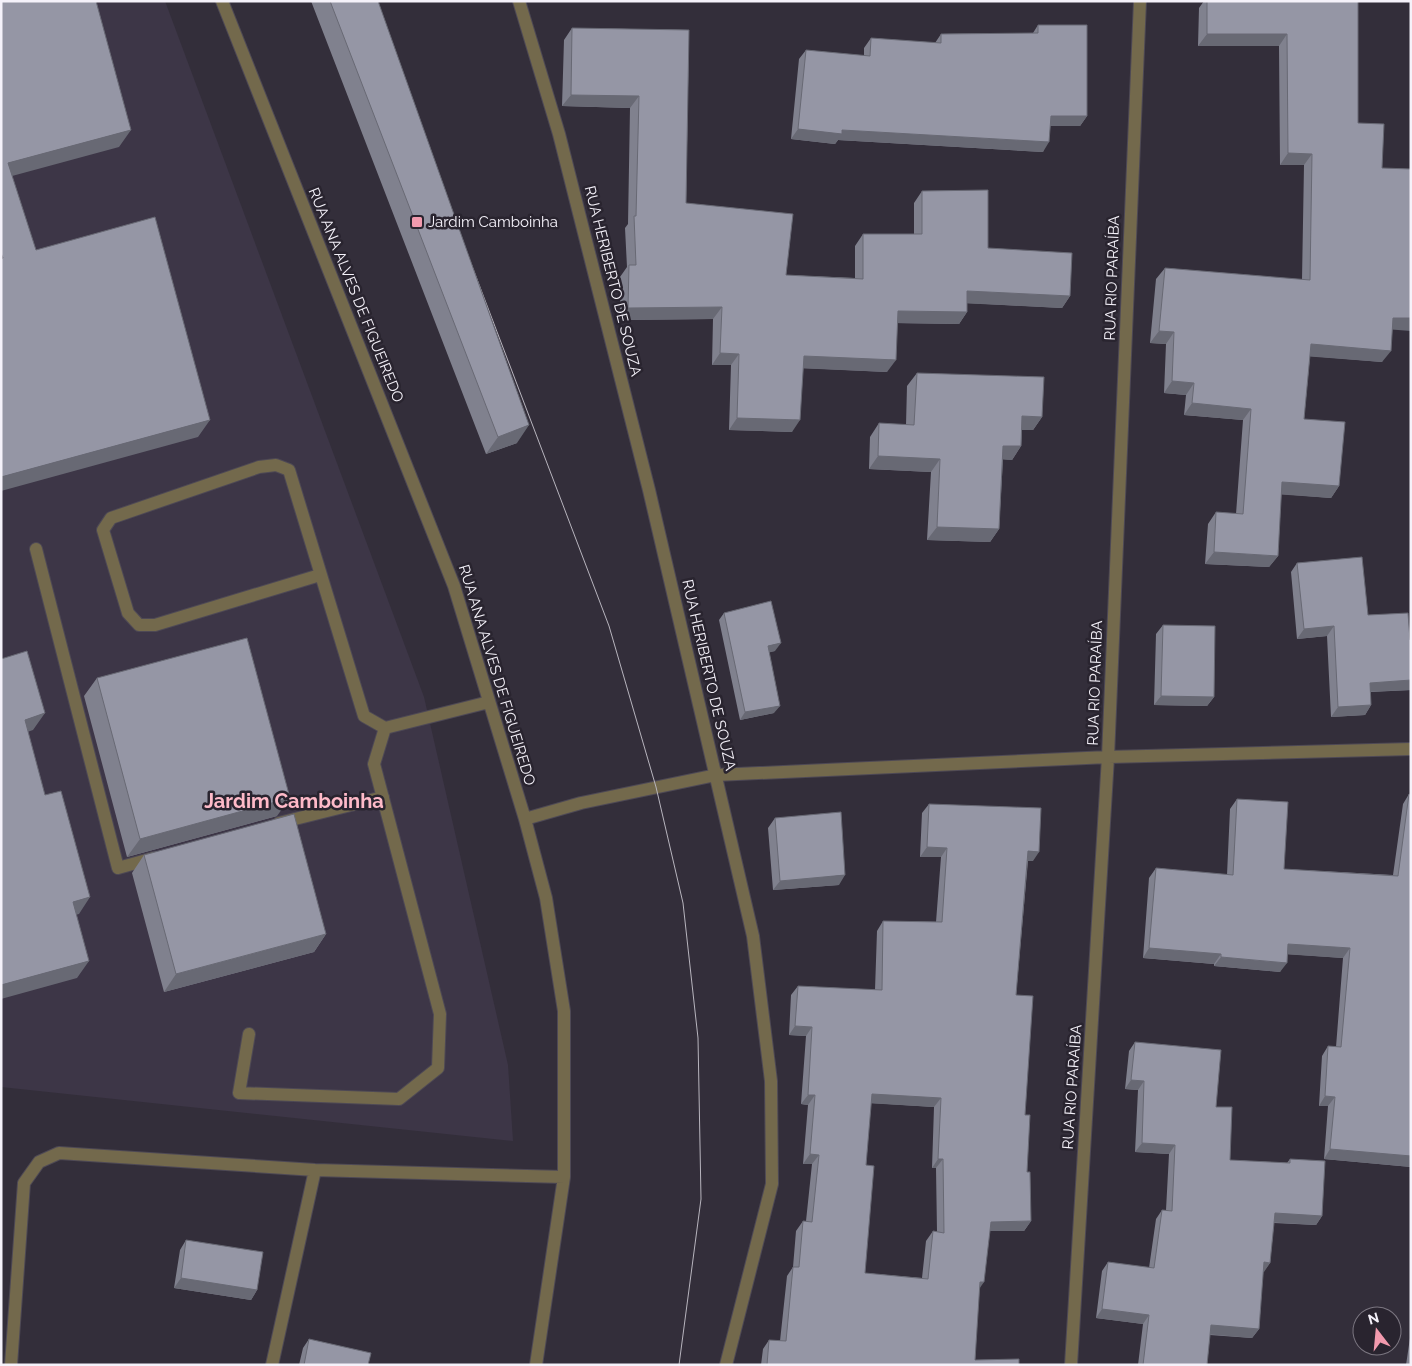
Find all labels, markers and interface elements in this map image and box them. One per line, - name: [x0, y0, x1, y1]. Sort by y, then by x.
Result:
- street label: RUA HERIBERTO DE SOUZA: [581, 184, 645, 378]
- street label: RUA ANA ALVES DE FIGUEIREDO: [305, 185, 407, 405]
- place label: Jardim Camboinha: [428, 213, 558, 231]
- marker: Jardim Camboinha: [410, 215, 424, 229]
- street label: RUA RIO PARAÍBA: [1101, 215, 1123, 341]
- street label: RUA ANA ALVES DE FIGUEIREDO: [455, 562, 539, 788]
- street label: RUA HERIBERTO DE SOUZA: [678, 578, 740, 772]
- street label: RUA RIO PARAÍBA: [1084, 620, 1106, 746]
- district label: Jardim Camboinha: [204, 789, 384, 813]
- street label: RUA RIO PARAÍBA: [1059, 1024, 1085, 1150]
- north arrow: [1352, 1306, 1402, 1356]
- text: N: [1366, 1309, 1381, 1328]

